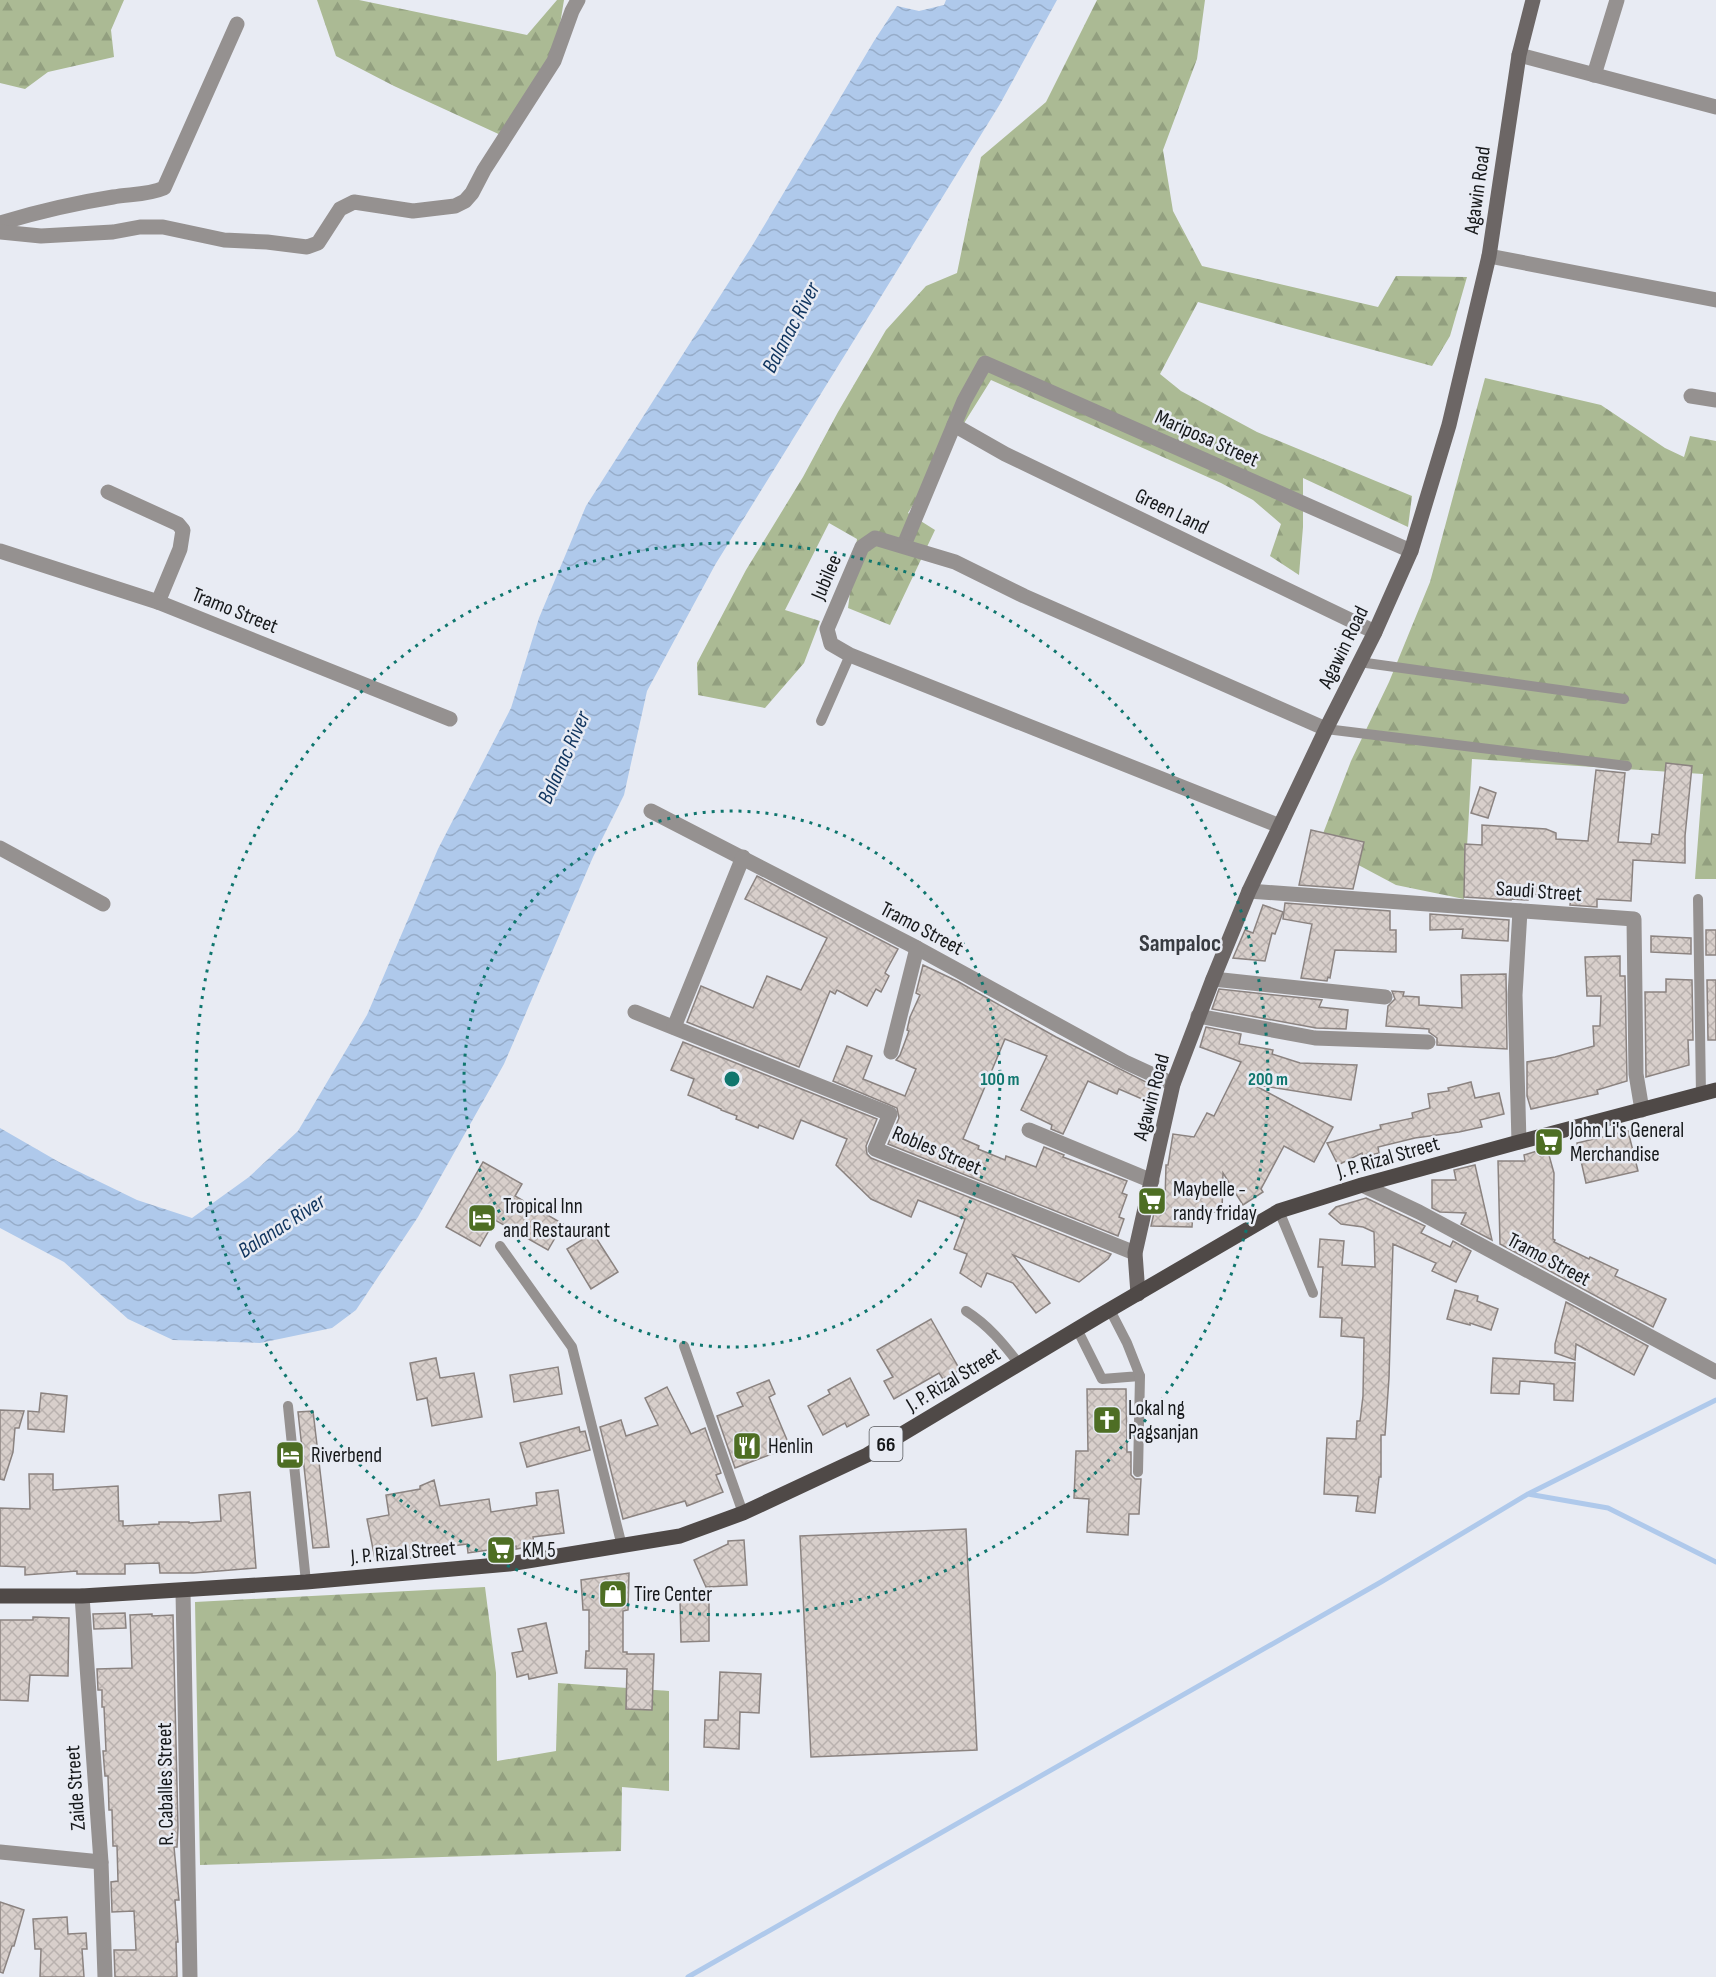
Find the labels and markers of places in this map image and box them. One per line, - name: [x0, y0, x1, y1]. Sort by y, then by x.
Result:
- centre of rings: [722, 1069, 742, 1089]
- place label: John Li's General Merchandise: [1569, 1118, 1684, 1167]
- supermarket icon: John Li's General Merchandise: [1533, 1126, 1565, 1158]
- place label: Maybelle - randy friday: [1173, 1177, 1257, 1226]
- supermarket icon: Maybelle - randy friday: [1136, 1185, 1168, 1217]
- place label: Tropical Inn and Restaurant: [503, 1194, 610, 1243]
- hotel icon: Tropical Inn and Restaurant: [466, 1202, 498, 1234]
- place label: Lokal ng Pagsanjan: [1128, 1396, 1198, 1445]
- church icon: Lokal ng Pagsanjan: [1091, 1404, 1123, 1436]
- restaurant icon: Henlin: [731, 1430, 763, 1462]
- place label: Henlin: [768, 1434, 813, 1459]
- hotel icon: Riverbend: [274, 1439, 306, 1471]
- place label: Riverbend: [311, 1443, 382, 1468]
- supermarket icon: KM 5: [485, 1534, 517, 1566]
- place label: KM 5: [522, 1538, 556, 1563]
- shop icon: Tire Center: [597, 1578, 629, 1610]
- place label: Tire Center: [634, 1582, 712, 1607]

